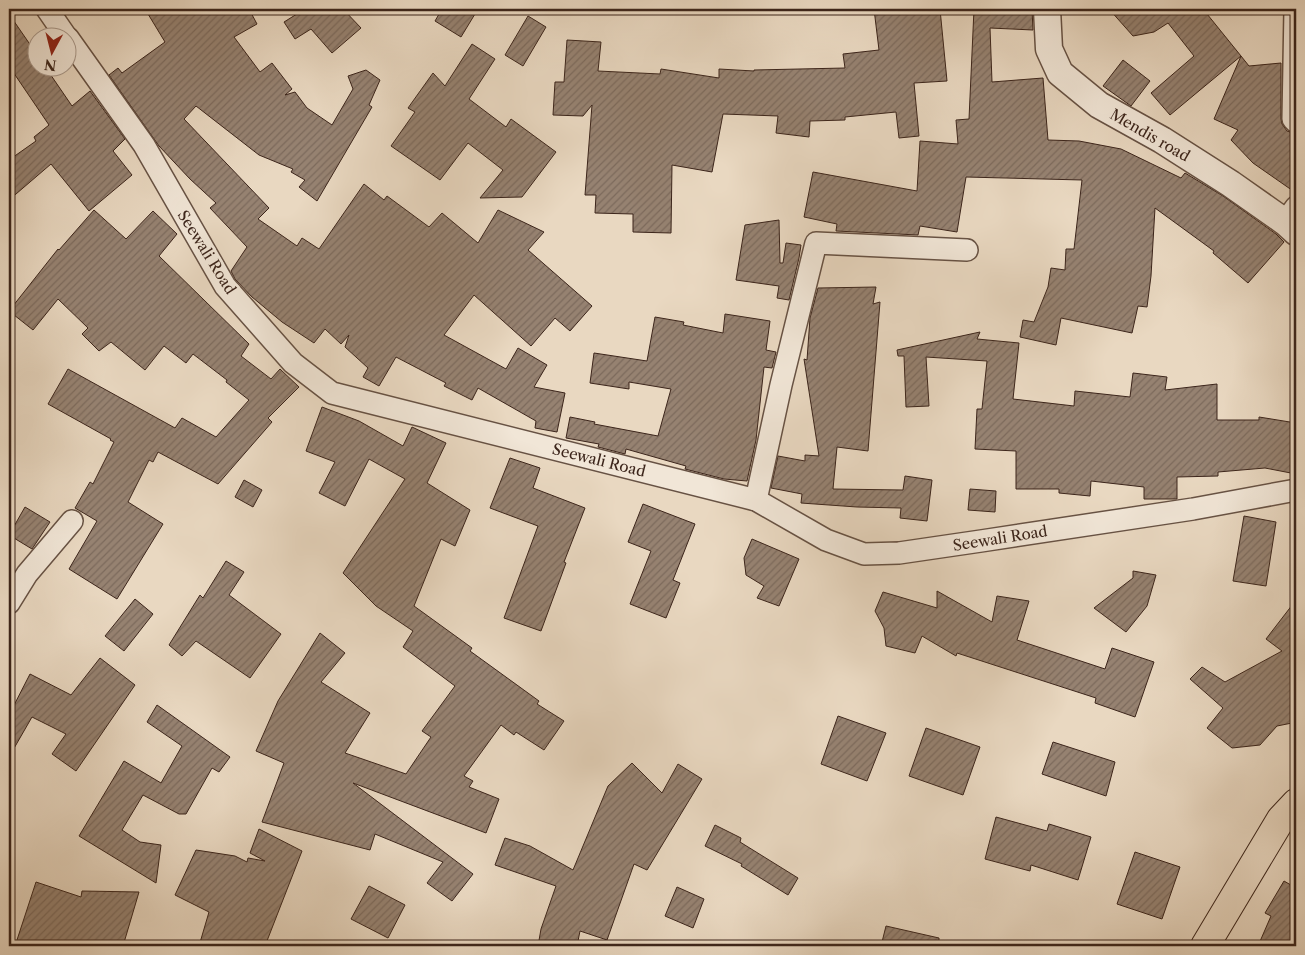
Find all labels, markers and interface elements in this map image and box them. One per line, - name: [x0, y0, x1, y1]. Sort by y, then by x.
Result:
- north arrow: [28, 28, 78, 78]
- text: N: [43, 55, 58, 75]
- street label: Mendis road: [1107, 104, 1193, 166]
- street label: Seewali Road: [174, 206, 240, 298]
- street label: Seewali Road: [550, 439, 648, 481]
- street label: Seewali Road: [951, 521, 1049, 555]

